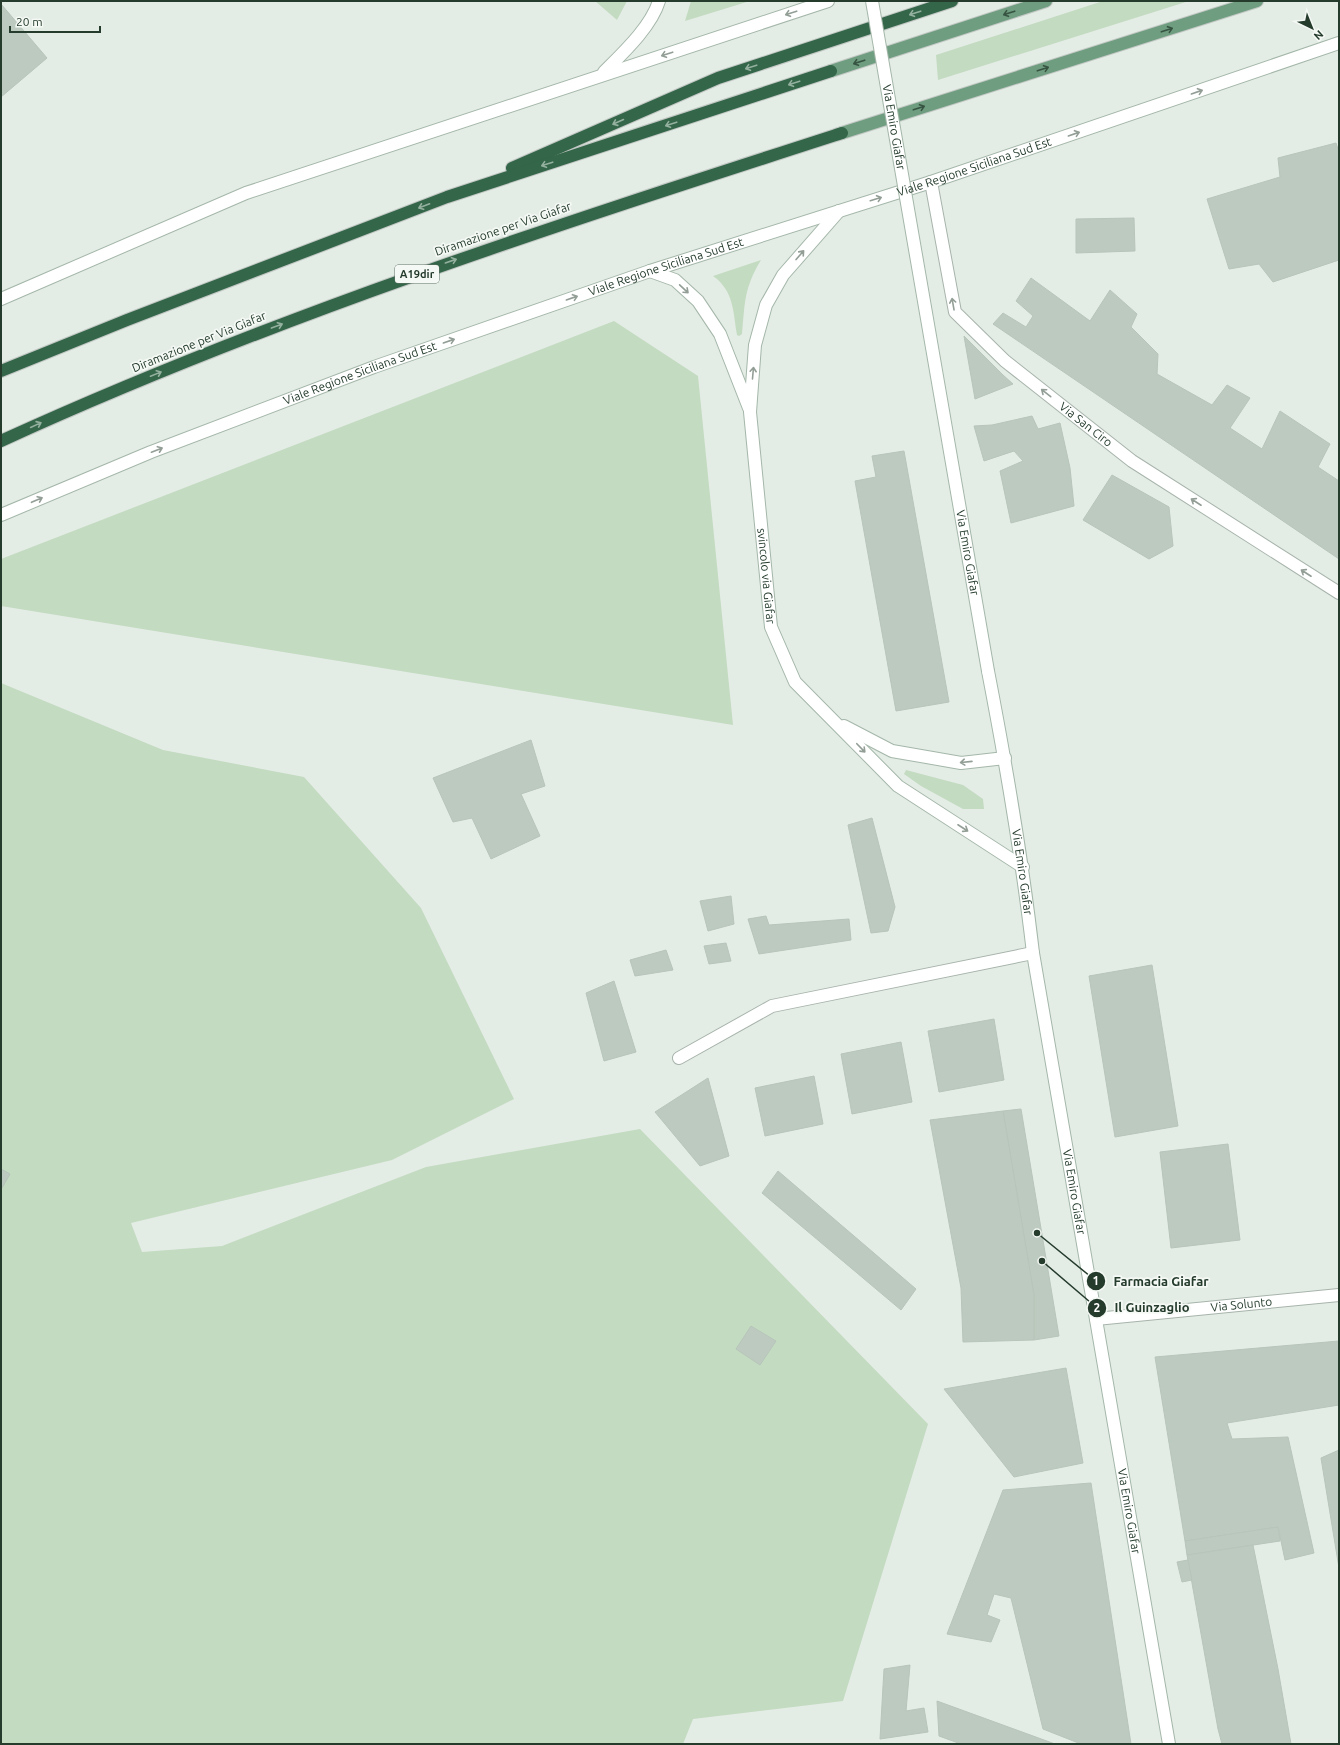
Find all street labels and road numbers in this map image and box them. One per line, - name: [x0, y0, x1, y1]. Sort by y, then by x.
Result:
- street label: Via Emiro Giafar: [881, 83, 908, 171]
- street label: Viale Regione Siciliana Sud Est: [895, 134, 1053, 198]
- street label: Diramazione per Via Giafar: [433, 199, 573, 258]
- street label: Viale Regione Siciliana Sud Est: [587, 235, 745, 298]
- road number: A19dir: [395, 265, 439, 283]
- street label: Diramazione per Via Giafar: [130, 308, 268, 374]
- street label: Viale Regione Siciliana Sud Est: [281, 339, 438, 407]
- street label: Via San Ciro: [1057, 399, 1115, 449]
- street label: Via Emiro Giafar: [954, 509, 982, 597]
- street label: svincolo via Giafar: [755, 527, 778, 625]
- street label: Via Emiro Giafar: [1010, 828, 1035, 916]
- street label: Via Emiro Giafar: [1061, 1148, 1088, 1236]
- street label: Via Solunto: [1210, 1295, 1273, 1314]
- street label: Via Emiro Giafar: [1116, 1467, 1143, 1555]

